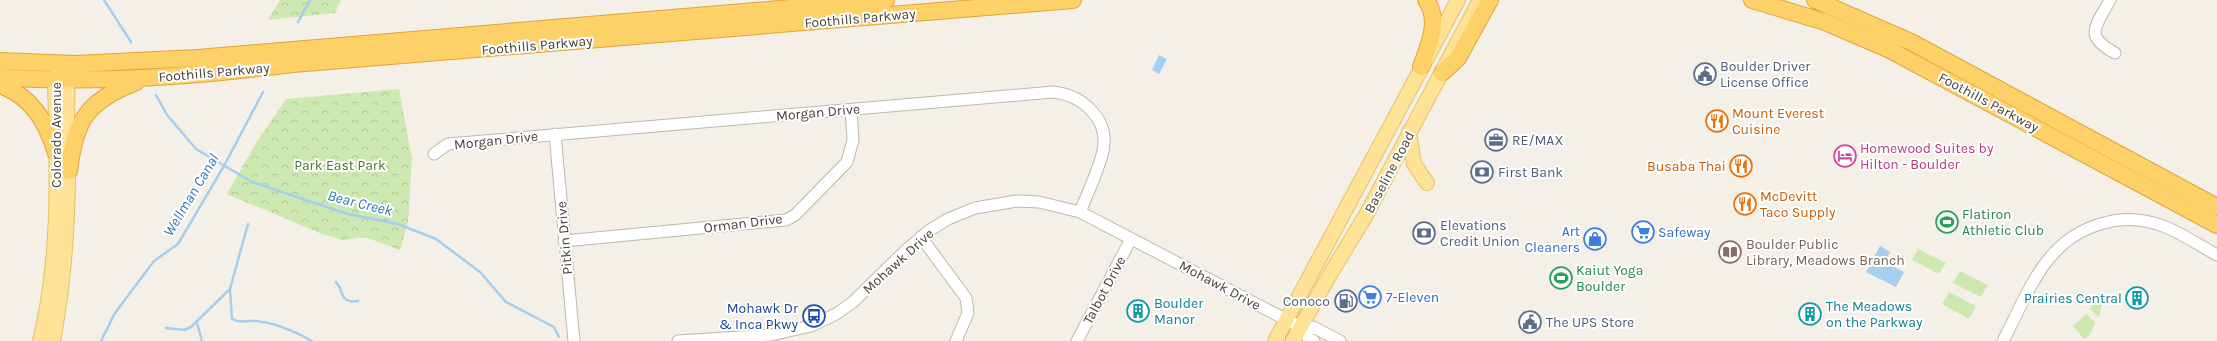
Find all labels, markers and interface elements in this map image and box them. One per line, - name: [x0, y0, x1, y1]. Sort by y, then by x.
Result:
- street label: Foothills Parkway: [804, 5, 917, 32]
- street label: Foothills Parkway: [481, 32, 594, 59]
- place label: Boulder Driver License Office: [1720, 58, 1811, 91]
- street label: Foothills Parkway: [158, 59, 271, 86]
- public building icon: Boulder Driver License Office: [1692, 61, 1718, 87]
- street label: Foothills Parkway: [1936, 69, 2042, 136]
- street label: Colorado Avenue: [48, 82, 65, 188]
- street label: Morgan Drive: [775, 100, 861, 125]
- place label: Mount Everest Cuisine: [1732, 105, 1824, 138]
- restaurant icon: Mount Everest Cuisine: [1704, 108, 1730, 134]
- office icon: RE/MAX: [1483, 127, 1509, 153]
- street label: Morgan Drive: [453, 128, 539, 153]
- street label: Baseline Road: [1361, 128, 1418, 216]
- place label: RE/MAX: [1512, 132, 1563, 149]
- place label: Homewood Suites by Hilton - Boulder: [1860, 140, 1994, 173]
- hotel icon: Homewood Suites by Hilton - Boulder: [1832, 143, 1858, 169]
- water label: Wellman Canal: [159, 150, 223, 239]
- restaurant icon: Busaba Thai: [1728, 153, 1754, 179]
- park label: Park East Park: [294, 157, 386, 174]
- place label: Busaba Thai: [1647, 158, 1726, 175]
- bank icon: First Bank: [1469, 159, 1495, 185]
- place label: First Bank: [1498, 164, 1563, 181]
- water label: Bear Creek: [326, 186, 395, 220]
- place label: McDevitt Taco Supply: [1760, 188, 1836, 221]
- restaurant icon: McDevitt Taco Supply: [1732, 191, 1758, 217]
- street label: Pitkin Drive: [553, 200, 576, 275]
- place label: Flatiron Athletic Club: [1962, 206, 2044, 239]
- sports icon: Flatiron Athletic Club: [1934, 209, 1960, 235]
- street label: Orman Drive: [703, 210, 783, 237]
- place label: Elevations Credit Union: [1440, 217, 1520, 250]
- supermarket icon: Safeway: [1630, 219, 1656, 245]
- bank icon: Elevations Credit Union: [1411, 220, 1437, 246]
- place label: Art Cleaners: [1525, 223, 1580, 256]
- place label: Safeway: [1658, 224, 1711, 241]
- street label: Mohawk Drive: [859, 225, 937, 298]
- shop icon: Art Cleaners: [1582, 226, 1608, 252]
- place label: Boulder Public Library, Meadows Branch: [1746, 236, 1905, 269]
- library icon: Boulder Public Library, Meadows Branch: [1717, 239, 1743, 265]
- street label: Talbot Drive: [1079, 253, 1129, 327]
- street label: Mohawk Drive: [1176, 257, 1263, 314]
- place label: Kaiut Yoga Boulder: [1576, 262, 1643, 295]
- sports icon: Kaiut Yoga Boulder: [1548, 265, 1574, 291]
- supermarket icon: 7-Eleven: [1357, 284, 1383, 310]
- building icon: Prairies Central: [2124, 285, 2150, 311]
- fuel station icon: Conoco: [1333, 288, 1359, 314]
- place label: 7-Eleven: [1386, 289, 1439, 306]
- place label: Prairies Central: [2024, 290, 2122, 307]
- place label: Conoco: [1283, 293, 1330, 310]
- place label: Boulder Manor: [1154, 295, 1204, 328]
- building icon: Boulder Manor: [1125, 298, 1151, 324]
- place label: The Meadows on the Parkway: [1826, 298, 1923, 331]
- place label: Mohawk Dr & Inca Pkwy: [719, 300, 799, 333]
- building icon: The Meadows on the Parkway: [1797, 301, 1823, 327]
- bus stop icon: Mohawk Dr & Inca Pkwy: [801, 303, 827, 329]
- public building icon: The UPS Store: [1517, 309, 1543, 335]
- place label: The UPS Store: [1546, 314, 1634, 331]

